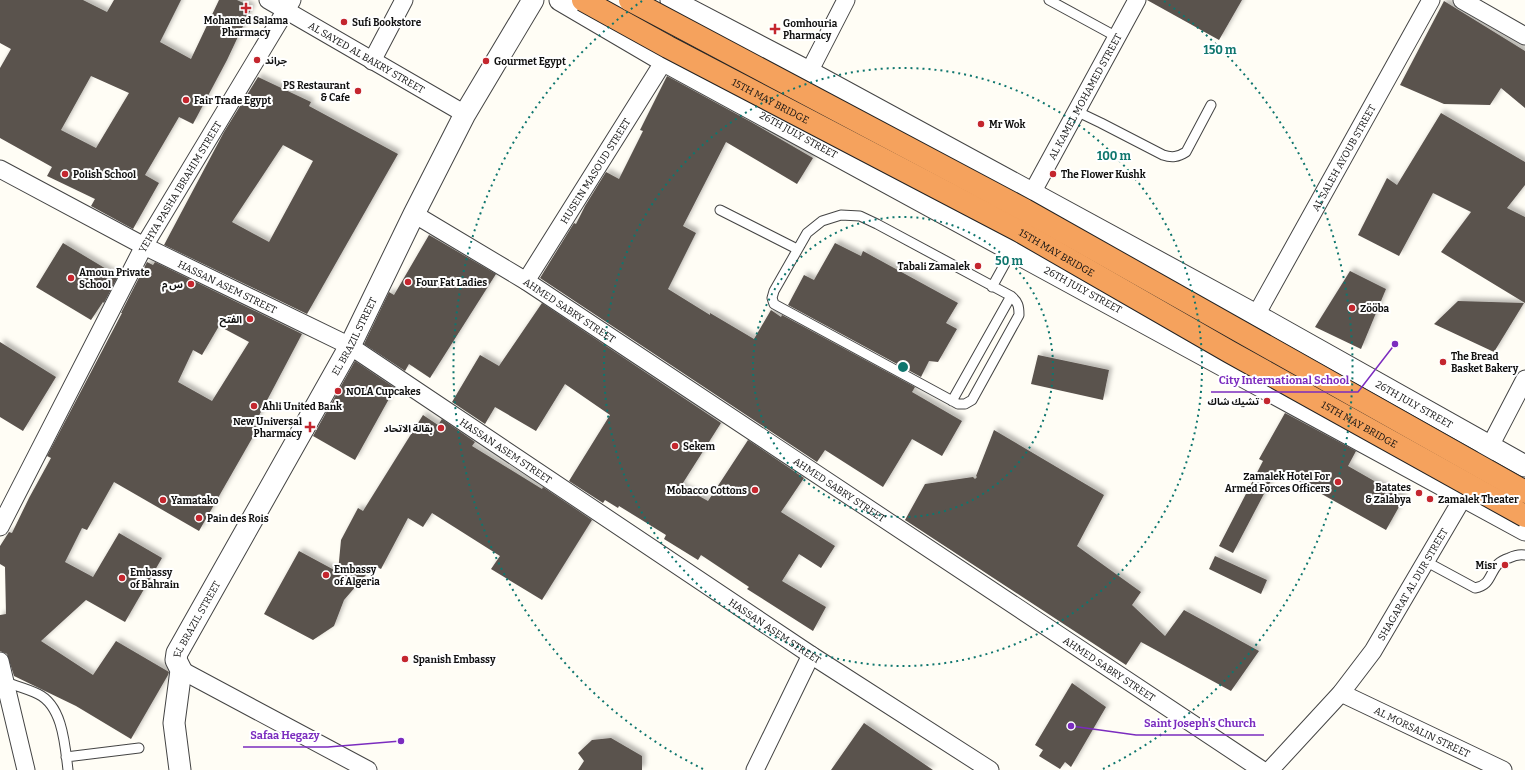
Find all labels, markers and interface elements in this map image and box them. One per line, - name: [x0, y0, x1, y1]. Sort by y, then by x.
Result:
- marker: Mohamed Salama Pharmacy: [241, 3, 251, 13]
- place label: Mohamed Salama Pharmacy: [204, 15, 289, 39]
- marker: Sufi Bookstore: [339, 17, 349, 27]
- place label: Sufi Bookstore: [352, 17, 422, 29]
- place label: Gomhouria Pharmacy: [783, 18, 838, 42]
- street label: AL SAYED AL BAKRY STREET: [306, 20, 426, 96]
- marker: Gomhouria Pharmacy: [770, 24, 780, 34]
- street label: AL KAMEL MOHAMED STREET: [1046, 32, 1125, 162]
- text: 150 m: [1204, 43, 1237, 57]
- marker: جراند: [252, 55, 262, 65]
- place label: جراند: [265, 55, 288, 67]
- marker: Gourmet Egypt: [481, 56, 491, 66]
- place label: Gourmet Egypt: [494, 56, 566, 68]
- street label: 15TH MAY BRIDGE: [730, 76, 811, 127]
- place label: PS Restaurant & Cafe: [283, 80, 351, 104]
- marker: PS Restaurant & Cafe: [353, 86, 363, 96]
- marker: Fair Trade Egypt: [181, 95, 191, 105]
- place label: Fair Trade Egypt: [194, 95, 271, 107]
- street label: AL SALEH AYOUB STREET: [1310, 103, 1379, 213]
- street label: 26TH JULY STREET: [757, 109, 839, 161]
- street label: HUSEIN MASOUD STREET: [558, 116, 634, 226]
- street label: YEHYA PASHA IBRAHIM STREET: [137, 119, 225, 255]
- marker: Mr Wok: [976, 119, 986, 129]
- place label: Mr Wok: [989, 119, 1026, 131]
- text: 100 m: [1097, 149, 1132, 163]
- marker: Polish School: [60, 169, 70, 179]
- place label: Polish School: [73, 169, 136, 181]
- marker: The Flower Kushk: [1048, 169, 1058, 179]
- place label: The Flower Kushk: [1061, 169, 1146, 181]
- street label: 15TH MAY BRIDGE: [1016, 227, 1096, 280]
- text: 50 m: [995, 254, 1023, 268]
- street label: HASSAN ASEM STREET: [176, 258, 278, 317]
- place label: Tabali Zamalek: [898, 261, 970, 273]
- marker: Tabali Zamalek: [973, 261, 983, 271]
- street label: 26TH JULY STREET: [1042, 264, 1124, 316]
- place label: Amoun Private School: [79, 267, 150, 291]
- marker: Amoun Private School: [66, 273, 76, 283]
- street label: AHMED SABRY STREET: [521, 276, 618, 346]
- marker: Four Fat Ladies: [403, 277, 413, 287]
- place label: Four Fat Ladies: [416, 277, 487, 289]
- place label: س م: [162, 279, 183, 292]
- marker: س م: [186, 279, 196, 289]
- street label: EL BRAZIL STREET: [330, 295, 380, 378]
- marker: Zööba: [1347, 303, 1357, 313]
- place label: Zööba: [1360, 303, 1390, 315]
- place label: الفتح: [220, 314, 242, 328]
- marker: الفتح: [245, 314, 255, 324]
- place label: The Bread Basket Bakery: [1451, 351, 1519, 375]
- marker: The Bread Basket Bakery: [1438, 357, 1448, 367]
- centre of rings: [896, 360, 910, 374]
- callout: City International School: [1211, 369, 1358, 392]
- text: City International School: [1219, 374, 1350, 387]
- street label: 26TH JULY STREET: [1373, 378, 1455, 431]
- marker: NOLA Cupcakes: [333, 386, 343, 396]
- place label: NOLA Cupcakes: [346, 386, 421, 398]
- place label: تشيك شاك: [1208, 396, 1259, 408]
- marker: تشيك شاك: [1262, 396, 1272, 406]
- street label: 15TH MAY BRIDGE: [1319, 399, 1399, 451]
- marker: Ahli United Bank: [249, 401, 259, 411]
- place label: Ahli United Bank: [262, 401, 342, 413]
- place label: New Universal Pharmacy: [233, 416, 302, 440]
- street label: HASSAN ASEM STREET: [457, 416, 554, 487]
- marker: New Universal Pharmacy: [305, 422, 315, 432]
- place label: بقالة الاتحاد: [384, 423, 433, 435]
- marker: بقالة الاتحاد: [436, 423, 446, 433]
- marker: Sekem: [670, 441, 680, 451]
- place label: Sekem: [683, 441, 716, 453]
- street label: AHMED SABRY STREET: [791, 455, 887, 525]
- place label: Zamalek Hotel For Armed Forces Officers: [1225, 471, 1330, 495]
- marker: Zamalek Hotel For Armed Forces Officers: [1333, 477, 1343, 487]
- place label: Batates & Zalabya: [1365, 482, 1411, 506]
- place label: Mobacco Cottons: [667, 485, 747, 497]
- marker: Mobacco Cottons: [750, 485, 760, 495]
- marker: Batates & Zalabya: [1414, 488, 1424, 498]
- marker: Zamalek Theater: [1425, 494, 1435, 504]
- place label: Zamalek Theater: [1438, 494, 1519, 506]
- marker: Yamatako: [158, 495, 168, 505]
- place label: Yamatako: [171, 495, 219, 507]
- marker: Pain des Rois: [194, 513, 204, 523]
- place label: Pain des Rois: [207, 513, 269, 525]
- street label: SHAGARAT AL DUR STREET: [1375, 526, 1451, 643]
- place label: Misr: [1475, 560, 1497, 572]
- marker: Misr: [1500, 560, 1510, 570]
- place label: Embassy of Algeria: [334, 564, 380, 588]
- place label: Embassy of Bahrain: [130, 567, 180, 591]
- marker: Embassy of Algeria: [321, 570, 331, 580]
- marker: Embassy of Bahrain: [117, 573, 127, 583]
- street label: EL BRAZIL STREET: [171, 579, 223, 658]
- street label: HASSAN ASEM STREET: [726, 597, 823, 667]
- street label: AHMED SABRY STREET: [1061, 635, 1157, 704]
- marker: Spanish Embassy: [400, 654, 410, 664]
- place label: Spanish Embassy: [413, 654, 496, 666]
- street label: AL MORSALIN STREET: [1372, 705, 1472, 760]
- callout: Saint Joseph's Church: [1136, 712, 1264, 735]
- text: Saint Joseph's Church: [1144, 717, 1256, 730]
- callout: Safaa Hegazy: [243, 724, 328, 747]
- text: Safaa Hegazy: [250, 729, 321, 742]

